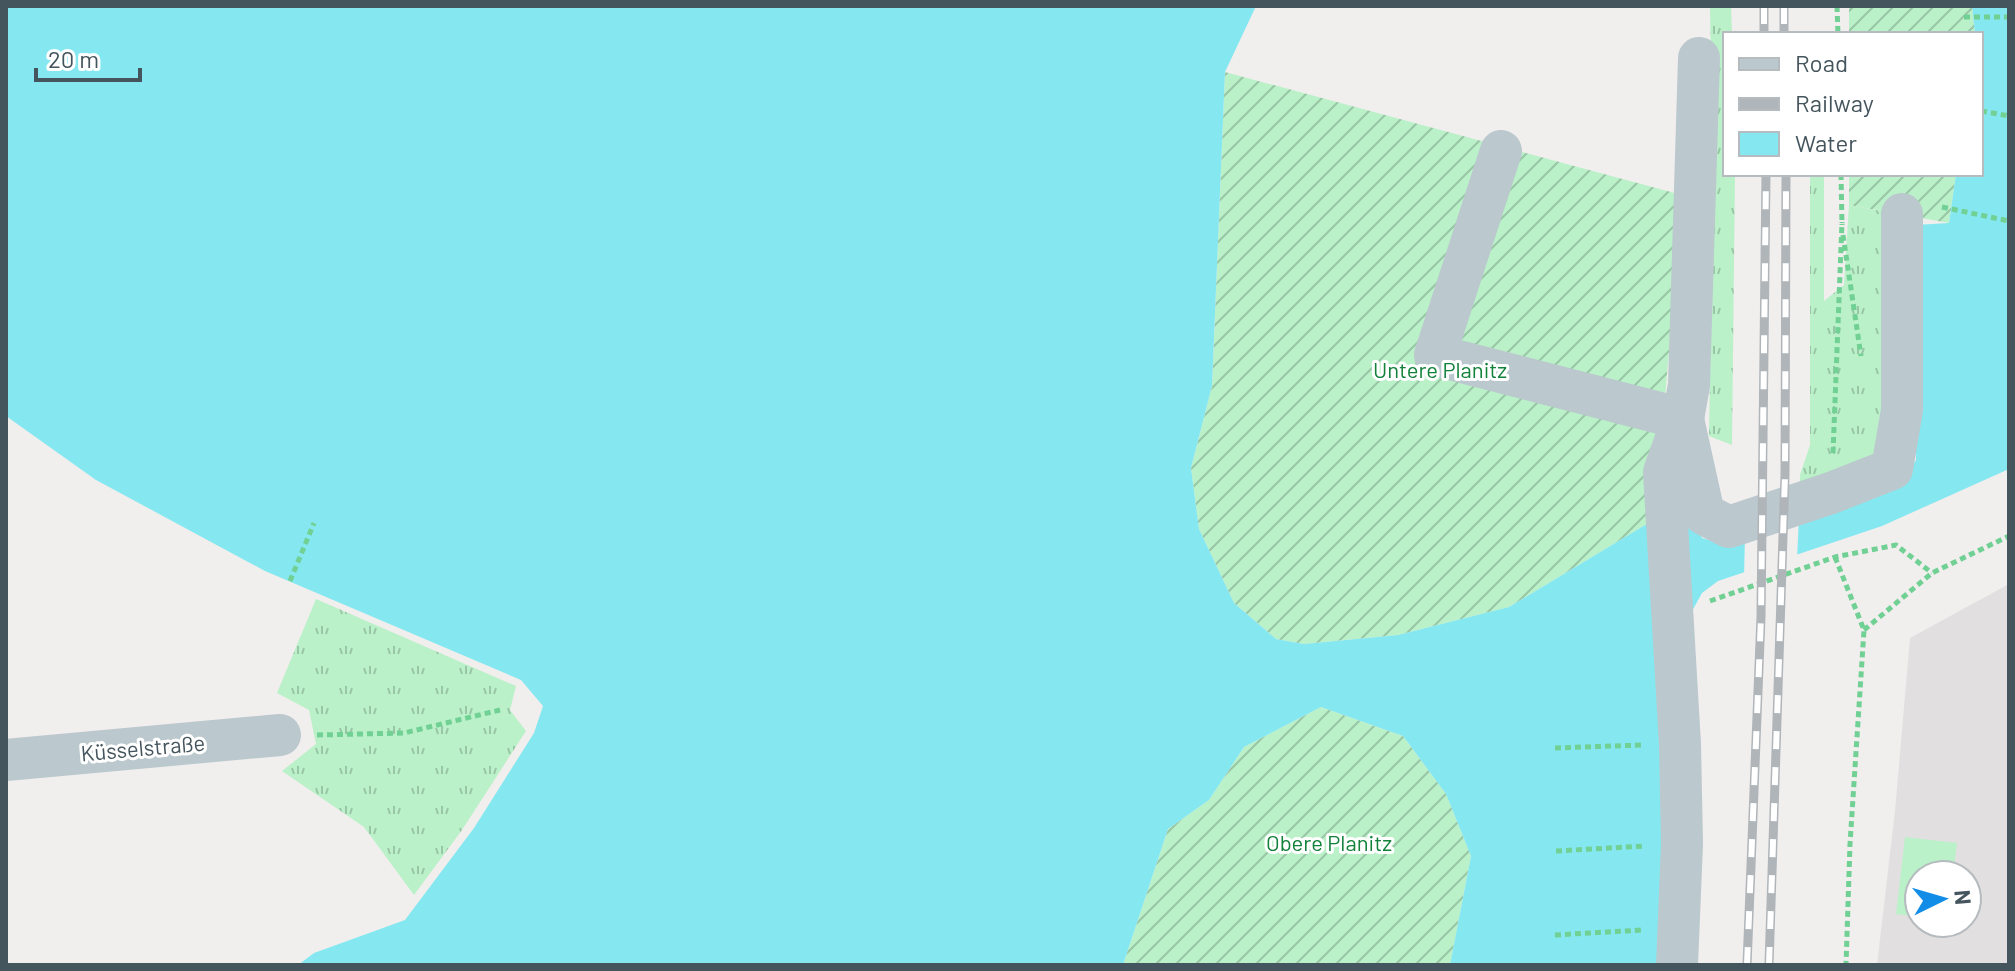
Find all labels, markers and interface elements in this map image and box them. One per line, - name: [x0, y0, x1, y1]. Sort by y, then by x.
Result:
- scale bar: [36, 32, 140, 82]
- legend: [1723, 32, 1983, 176]
- text: 20 m: [48, 44, 99, 73]
- text: Road: [1795, 48, 1848, 77]
- text: Railway: [1795, 88, 1874, 117]
- text: Water: [1795, 128, 1857, 157]
- park label: Untere Planitz: [1373, 356, 1507, 382]
- street label: Küsselstraße: [80, 729, 206, 765]
- park label: Obere Planitz: [1266, 829, 1392, 855]
- north arrow: [1903, 859, 1983, 939]
- text: N: [1950, 889, 1978, 906]

